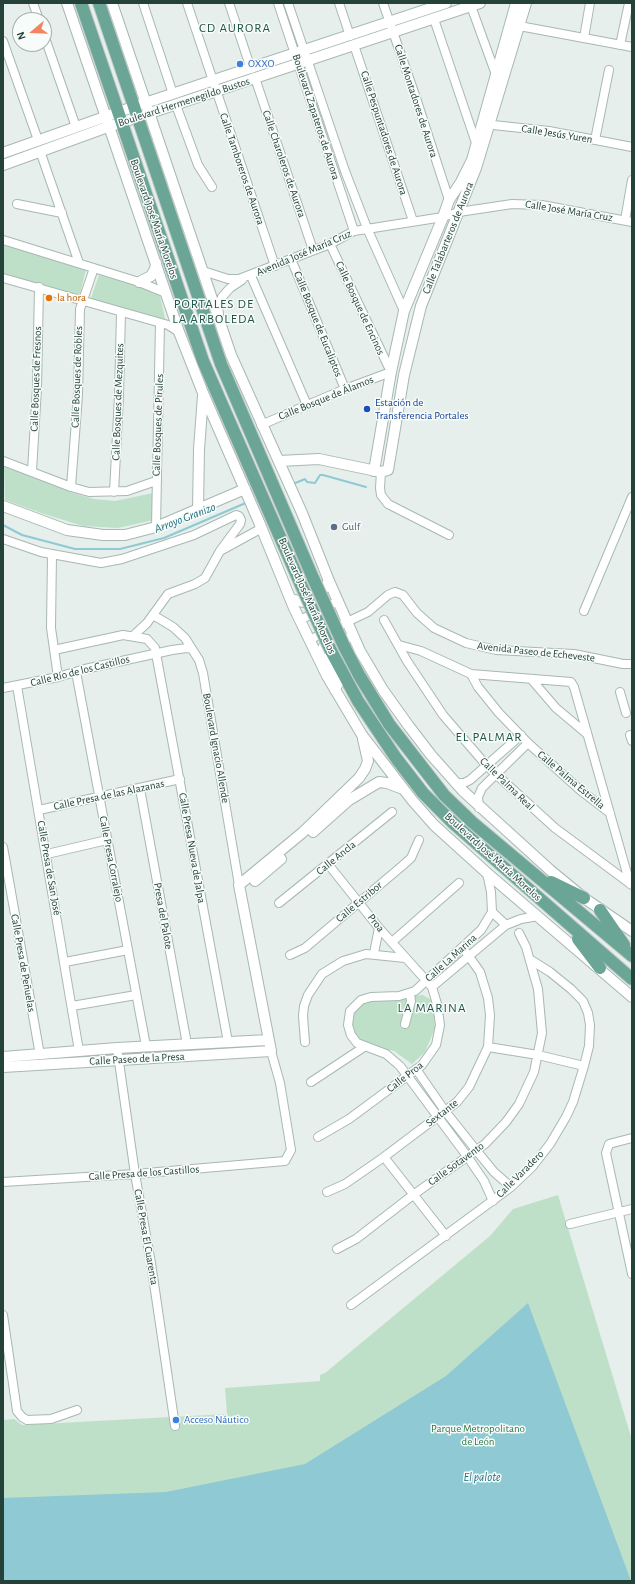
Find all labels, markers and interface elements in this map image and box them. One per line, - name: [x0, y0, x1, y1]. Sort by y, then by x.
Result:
- north arrow: [12, 12, 52, 52]
- district label: CD AURORA: [199, 20, 271, 36]
- text: N: [15, 30, 28, 41]
- street label: Calle Montadores de Aurora: [391, 43, 441, 159]
- street label: Boulevard Zapateros de Aurora: [289, 52, 343, 182]
- place label: OXXO: [248, 57, 275, 71]
- marker: OXXO: [235, 59, 245, 69]
- street label: Calle Pespuntadores de Aurora: [358, 69, 410, 197]
- street label: Boulevard Hermenegildo Bustos: [117, 74, 251, 130]
- street label: Calle Charoleros de Aurora: [259, 109, 309, 219]
- street label: Calle Tamboreros de Aurora: [217, 111, 267, 227]
- street label: Calle Jesús Yuren: [520, 122, 594, 146]
- street label: Boulevard José María Morelos: [127, 157, 181, 281]
- street label: Calle Talabarteros de Aurora: [419, 180, 477, 296]
- street label: Calle José María Cruz: [524, 198, 614, 224]
- street label: Avenida José María Cruz: [254, 227, 354, 279]
- street label: Calle Bosque de Encinos: [332, 259, 388, 357]
- street label: Calle Bosque de Eucaliptos: [291, 269, 345, 379]
- place label: la hora: [57, 291, 86, 305]
- marker: la hora: [44, 293, 54, 303]
- district label: PORTALES DE LA ARBOLEDA: [172, 296, 256, 327]
- street label: Calle Bosques de Fresnos: [28, 326, 44, 432]
- street label: Calle Bosques de Robles: [69, 326, 85, 428]
- street label: Calle Bosques de Mezquites: [109, 343, 127, 461]
- street label: Calle Bosque de Álamos: [277, 373, 375, 423]
- street label: Calle Bosques de Pirules: [150, 374, 166, 476]
- place label: Estación de Transferencia Portales: [375, 396, 469, 422]
- marker: Estación de Transferencia Portales: [362, 404, 372, 414]
- water label: Arroyo Granizo: [152, 500, 218, 536]
- place label: Gulf: [342, 520, 360, 534]
- marker: Gulf: [329, 522, 339, 532]
- street label: Boulevard José María Morelos: [275, 536, 339, 656]
- street label: Avenida Paseo de Echeveste: [477, 639, 595, 665]
- street label: Calle Río de los Castillos: [29, 652, 131, 690]
- street label: Boulevard Ignacio Allende: [200, 692, 232, 804]
- district label: EL PALMAR: [456, 729, 522, 745]
- street label: Calle Palma Estrella: [535, 748, 607, 812]
- street label: Calle Palma Real: [477, 755, 537, 813]
- street label: Calle Presa de las Alazanas: [52, 777, 166, 813]
- street label: Calle Presa Nueva de Jalpa: [176, 792, 208, 904]
- street label: Boulevard José María Morelos: [442, 810, 544, 904]
- street label: Calle Presa Corralejo: [96, 815, 126, 903]
- street label: Calle Presa de San José: [34, 820, 64, 916]
- street label: Calle Ancla: [314, 838, 358, 878]
- street label: Calle Estribor: [333, 879, 385, 925]
- street label: Presa del Palote: [151, 882, 175, 950]
- street label: Proa: [365, 911, 387, 935]
- street label: Calle Presa de Peñuelas: [8, 913, 38, 1013]
- street label: Calle La Marina: [422, 931, 480, 985]
- district label: LA MARINA: [398, 1000, 466, 1016]
- street label: Calle Paseo de la Presa: [89, 1050, 185, 1068]
- street label: Calle Proa: [384, 1059, 426, 1095]
- street label: Sextante: [423, 1096, 461, 1130]
- street label: Calle Sotavento: [425, 1139, 487, 1189]
- street label: Calle Varadero: [493, 1147, 547, 1201]
- street label: Calle Presa de los Castillos: [88, 1163, 200, 1183]
- street label: Calle Presa El Cuarenta: [131, 1188, 161, 1286]
- place label: Acceso Náutico: [184, 1413, 249, 1427]
- marker: Acceso Náutico: [171, 1415, 181, 1425]
- park label: Parque Metropolitano de León: [431, 1422, 525, 1448]
- water label: El palote: [464, 1470, 500, 1484]

